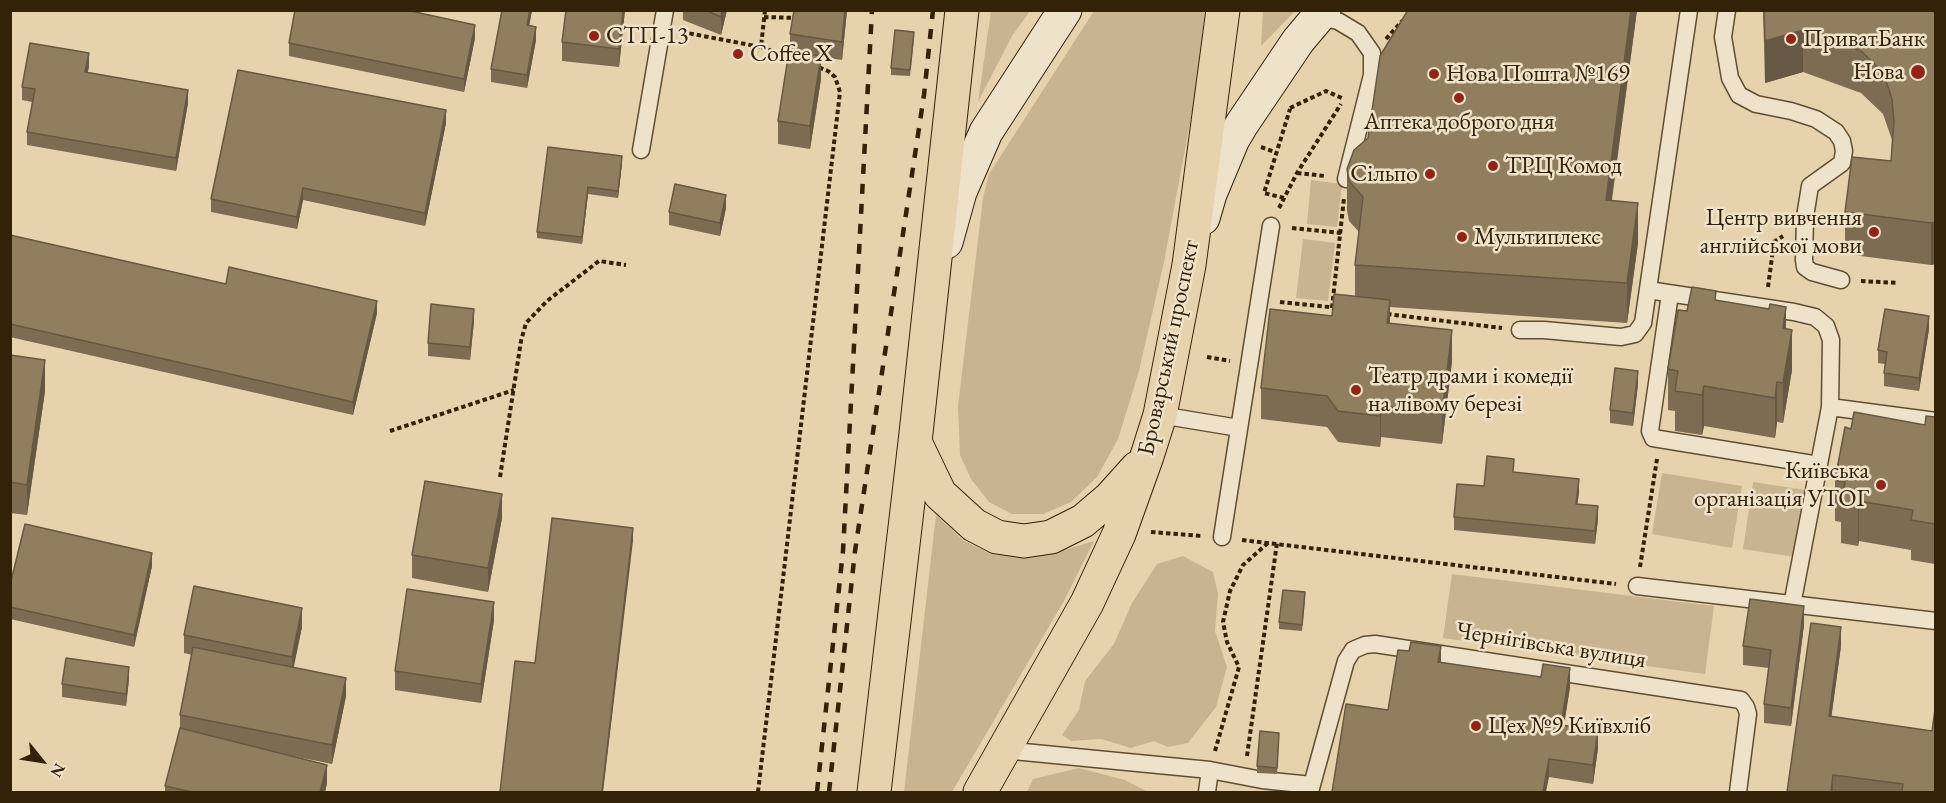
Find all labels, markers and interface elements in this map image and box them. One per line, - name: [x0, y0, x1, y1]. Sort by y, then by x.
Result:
- place label: СТП-13: [606, 22, 689, 50]
- place label: ПриватБанк: [1803, 25, 1925, 53]
- marker: СТП-13: [587, 29, 601, 43]
- marker: ПриватБанк: [1784, 32, 1798, 46]
- place label: Coffee X: [750, 40, 832, 68]
- marker: Coffee X: [731, 47, 745, 61]
- place label: Нова: [1853, 58, 1904, 86]
- place label: Нова Пошта №169: [1446, 60, 1630, 88]
- marker: Нова: [1909, 63, 1927, 81]
- marker: Нова Пошта №169: [1427, 67, 1441, 81]
- marker: Аптека доброго дня: [1452, 91, 1466, 105]
- place label: Аптека доброго дня: [1363, 108, 1555, 136]
- place label: ТРЦ Комод: [1505, 152, 1622, 180]
- marker: ТРЦ Комод: [1486, 159, 1500, 173]
- place label: Сільпо: [1350, 160, 1418, 188]
- marker: Сільпо: [1423, 167, 1437, 181]
- place label: Центр вивчення англійської мови: [1700, 204, 1862, 260]
- place label: Мультиплекс: [1474, 223, 1601, 251]
- marker: Центр вивчення англійської мови: [1867, 225, 1881, 239]
- marker: Мультиплекс: [1455, 230, 1469, 244]
- street label: Броварський проспект: [1132, 238, 1206, 458]
- place label: Театр драми і комедії на лівому березі: [1368, 362, 1573, 418]
- marker: Театр драми і комедії на лівому березі: [1349, 383, 1363, 397]
- place label: Київська організація УТОГ: [1694, 457, 1869, 513]
- marker: Київська організація УТОГ: [1874, 478, 1888, 492]
- street label: Чернігівська вулиця: [1454, 617, 1648, 675]
- place label: Цех №9 Київхліб: [1488, 712, 1651, 740]
- marker: Цех №9 Київхліб: [1469, 719, 1483, 733]
- north arrow: [12, 731, 72, 791]
- text: N: [46, 759, 70, 781]

